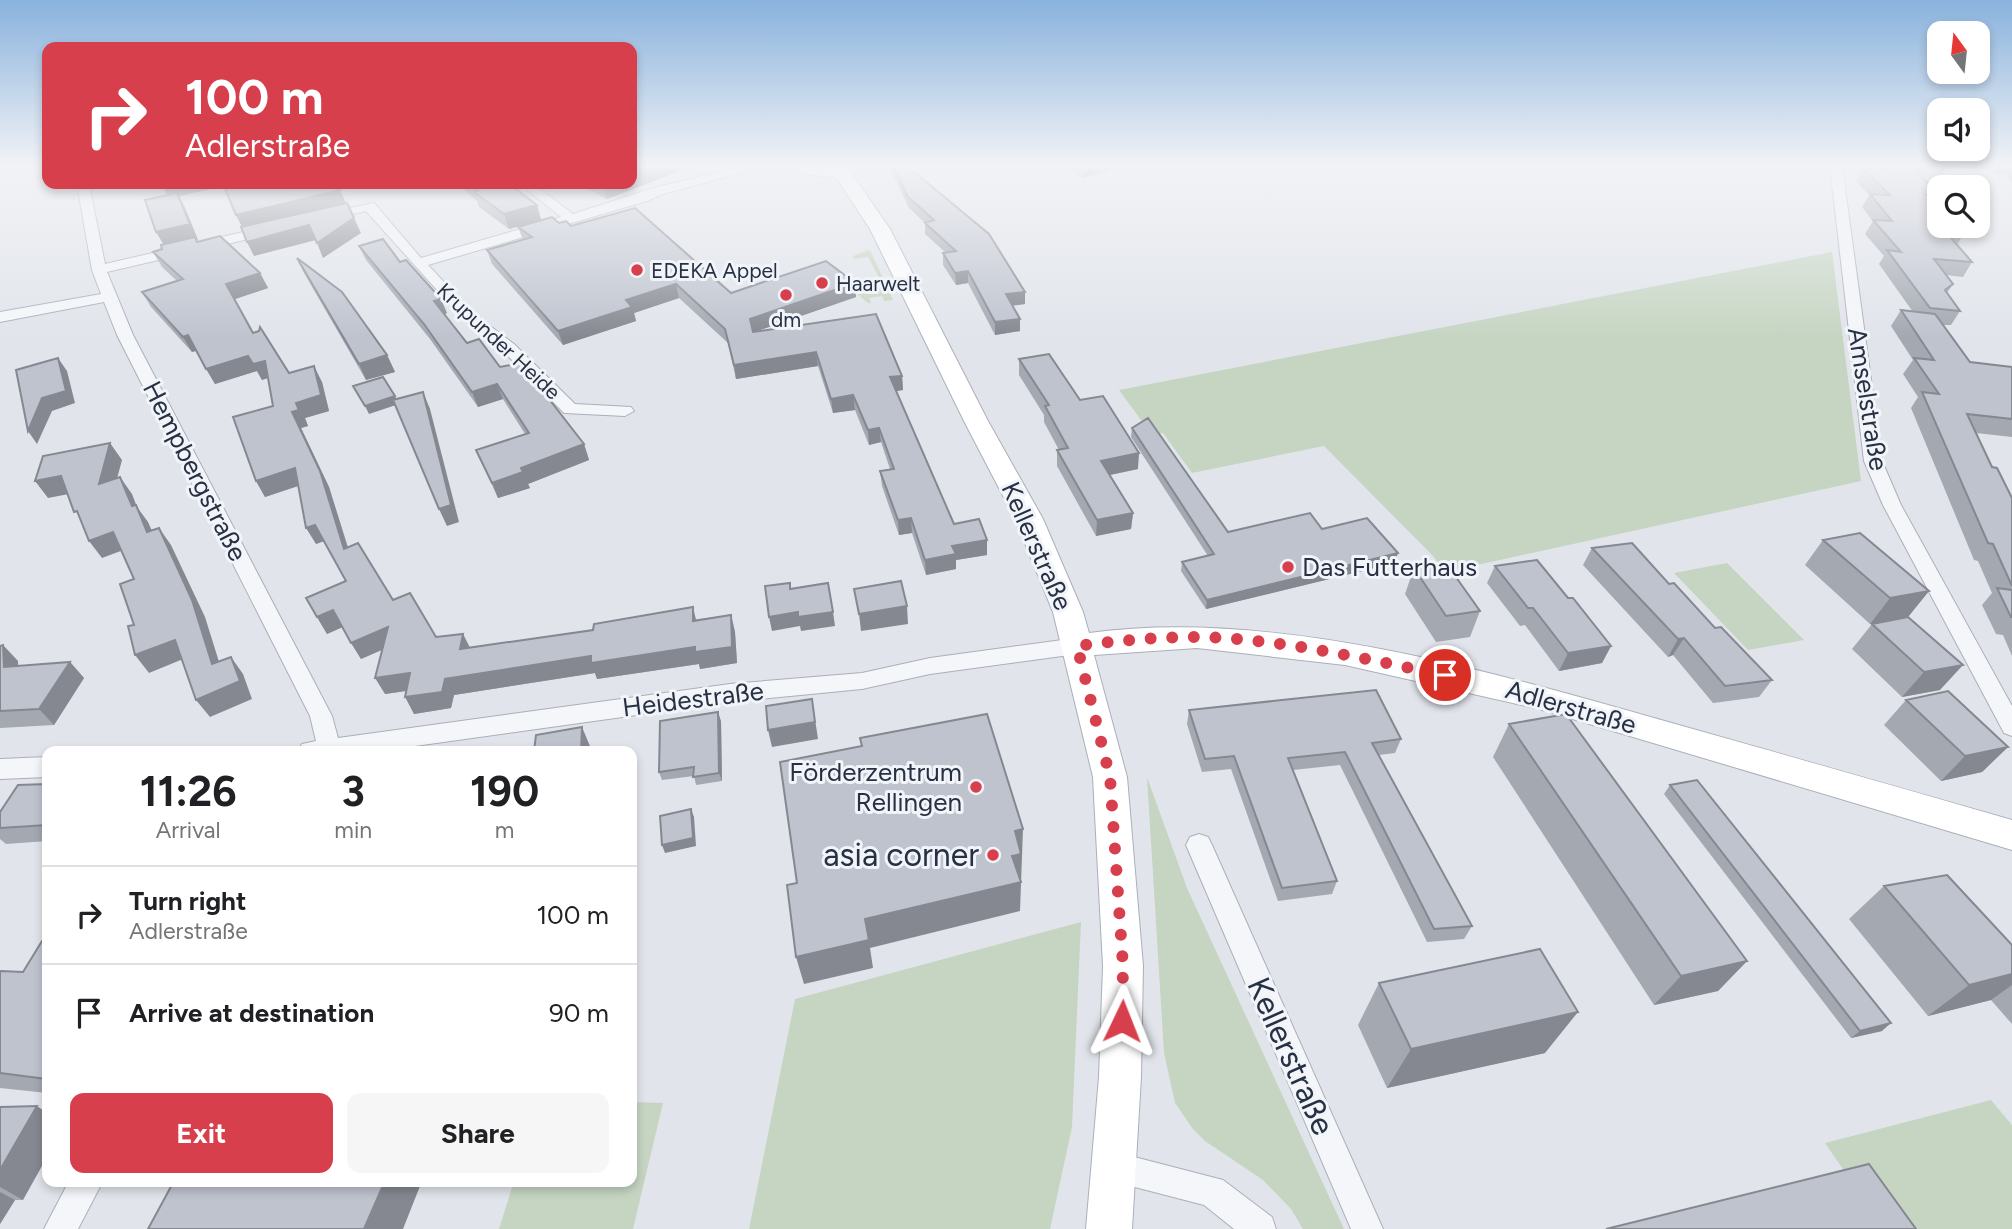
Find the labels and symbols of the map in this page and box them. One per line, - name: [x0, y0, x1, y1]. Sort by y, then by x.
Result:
- north arrow: [1927, 21, 1990, 84]
- place label: EDEKA Appel: [651, 258, 778, 283]
- marker: EDEKA Appel: [629, 262, 645, 278]
- place label: Haarwelt: [836, 271, 921, 296]
- marker: Haarwelt: [814, 275, 830, 291]
- street label: Krupunder Heide: [432, 278, 566, 404]
- marker: dm: [778, 287, 794, 303]
- place label: dm: [771, 307, 801, 332]
- street label: Amselstraße: [1841, 325, 1895, 473]
- street label: Hempbergstraße: [136, 376, 254, 566]
- street label: Kellerstraße: [994, 477, 1080, 615]
- place label: Das Futterhaus: [1302, 551, 1477, 583]
- marker: Das Futterhaus: [1280, 559, 1296, 575]
- pin: [1415, 645, 1475, 705]
- street label: Adlerstraße: [1502, 673, 1640, 741]
- street label: Heidestraße: [621, 674, 765, 724]
- place label: Förderzentrum Rellingen: [789, 756, 962, 818]
- marker: Förderzentrum Rellingen: [968, 779, 984, 795]
- place label: asia corner: [823, 836, 979, 874]
- marker: asia corner: [985, 847, 1001, 863]
- street label: Kellerstraße: [1239, 971, 1343, 1141]
- position arrow: [1085, 984, 1159, 1058]

